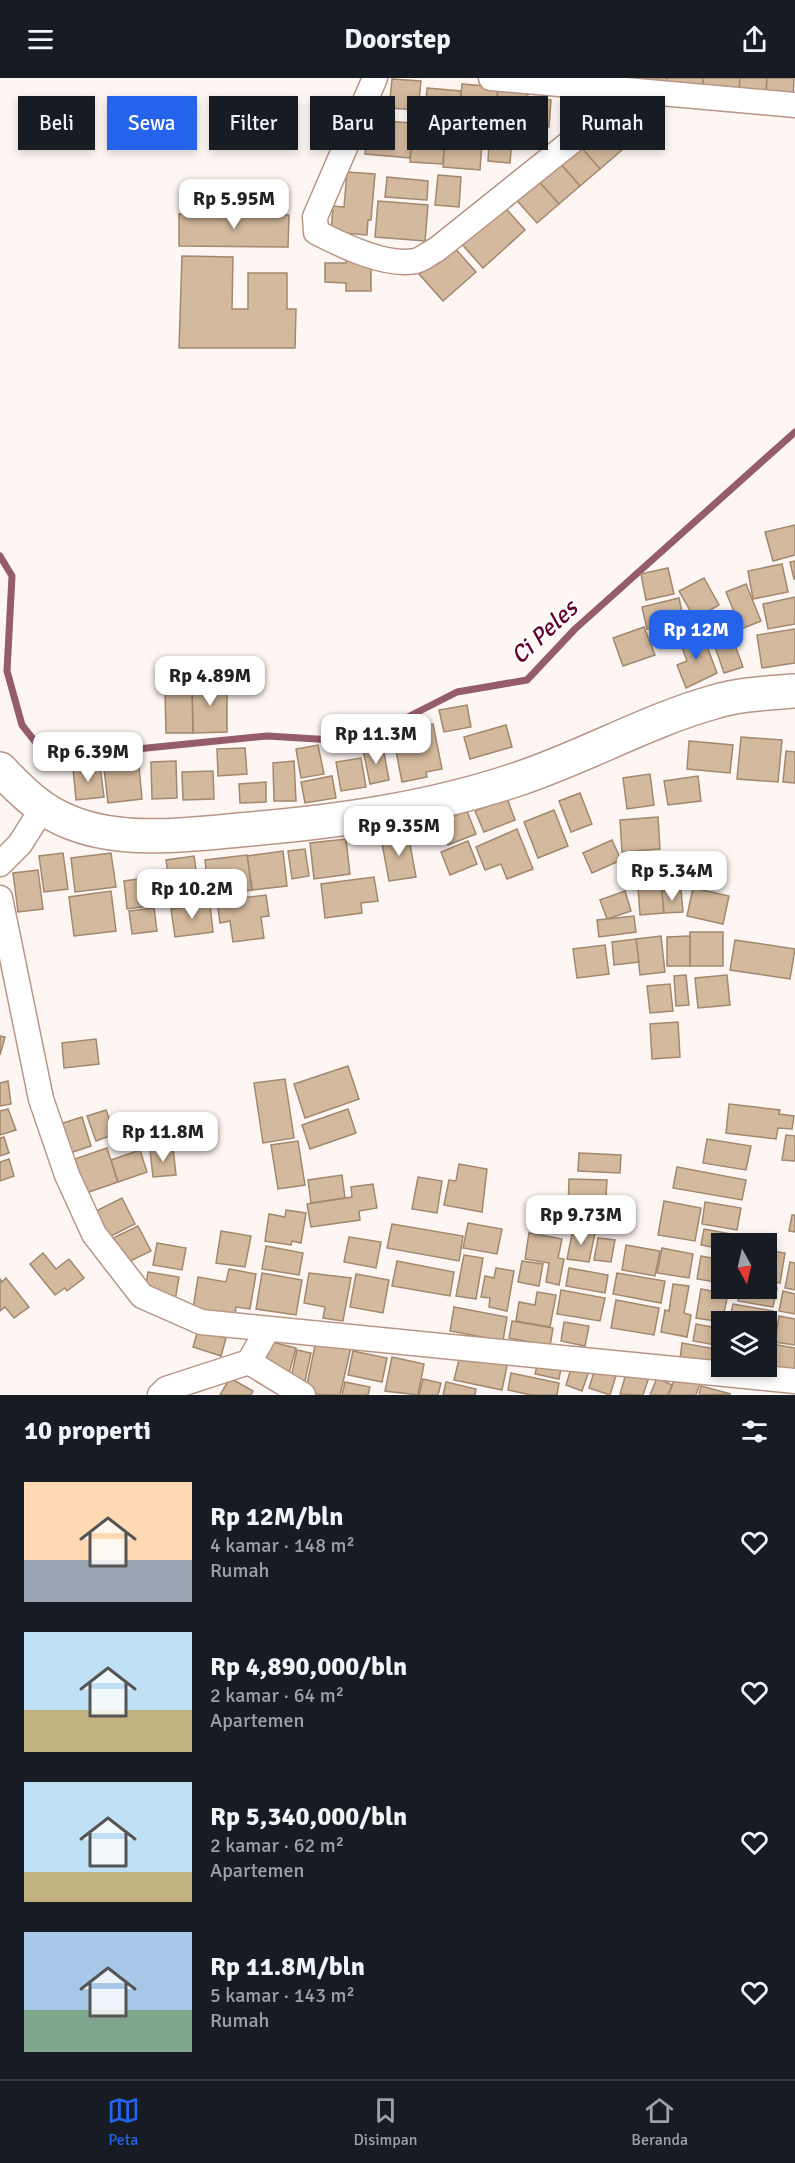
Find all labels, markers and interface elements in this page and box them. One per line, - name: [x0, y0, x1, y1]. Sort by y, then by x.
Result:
- icon: menu: [24, 23, 57, 56]
- text: Doorstep: [344, 23, 451, 56]
- icon: share: [738, 23, 771, 56]
- chip: Beli: [18, 96, 95, 150]
- chip: Sewa: [107, 96, 197, 150]
- chip: Filter: [209, 96, 298, 150]
- chip: Baru: [310, 96, 395, 150]
- chip: Apartemen: [407, 96, 548, 150]
- chip: Rumah: [560, 96, 665, 150]
- pin: Rp 5.95M: [172, 179, 296, 230]
- text: Rp 5.95M: [193, 186, 275, 211]
- water label: Ci Peles: [504, 592, 586, 670]
- pin: Rp 12M: [647, 610, 745, 661]
- text: Rp 12M: [663, 617, 729, 642]
- pin: Rp 4.89M: [148, 656, 272, 707]
- text: Rp 4.89M: [169, 663, 251, 688]
- pin: Rp 11.3M: [314, 714, 438, 765]
- text: Rp 11.3M: [335, 721, 417, 746]
- pin: Rp 6.39M: [26, 732, 150, 783]
- text: Rp 6.39M: [47, 739, 129, 764]
- pin: Rp 9.35M: [337, 806, 461, 857]
- text: Rp 9.35M: [358, 813, 440, 838]
- pin: Rp 5.34M: [610, 851, 734, 902]
- text: Rp 5.34M: [631, 858, 713, 883]
- pin: Rp 10.2M: [130, 869, 254, 920]
- text: Rp 10.2M: [151, 876, 233, 901]
- pin: Rp 11.8M: [101, 1112, 225, 1163]
- text: Rp 11.8M: [122, 1119, 204, 1144]
- pin: Rp 9.73M: [519, 1195, 643, 1246]
- text: Rp 9.73M: [540, 1202, 622, 1227]
- north arrow: [711, 1233, 777, 1299]
- map controls: [711, 1233, 777, 1377]
- button: layers: [711, 1311, 777, 1377]
- text: 10 properti: [24, 1415, 151, 1447]
- icon: filters: [738, 1415, 771, 1448]
- text: Rp 12M/bln: [210, 1501, 343, 1533]
- icon: home: [72, 1506, 144, 1578]
- icon: heart: [738, 1526, 771, 1559]
- text: 4 kamar · 148 m²: [210, 1533, 355, 1558]
- text: Rumah: [210, 1558, 270, 1583]
- text: Rp 4,890,000/bln: [210, 1651, 407, 1683]
- icon: home: [72, 1656, 144, 1728]
- icon: heart: [738, 1676, 771, 1709]
- text: 2 kamar · 64 m²: [210, 1683, 344, 1708]
- text: Apartemen: [210, 1708, 304, 1733]
- text: Rp 5,340,000/bln: [210, 1801, 407, 1833]
- icon: home: [72, 1806, 144, 1878]
- icon: heart: [738, 1826, 771, 1859]
- text: 2 kamar · 62 m²: [210, 1833, 344, 1858]
- text: Apartemen: [210, 1858, 304, 1883]
- text: Rp 11.8M/bln: [210, 1951, 365, 1983]
- icon: home: [72, 1956, 144, 2028]
- icon: heart: [738, 1976, 771, 2009]
- text: 5 kamar · 143 m²: [210, 1983, 355, 2008]
- text: Rumah: [210, 2008, 270, 2033]
- tab: Peta: [107, 2094, 140, 2150]
- tab: Disimpan: [353, 2094, 418, 2150]
- tab: Beranda: [631, 2094, 688, 2150]

